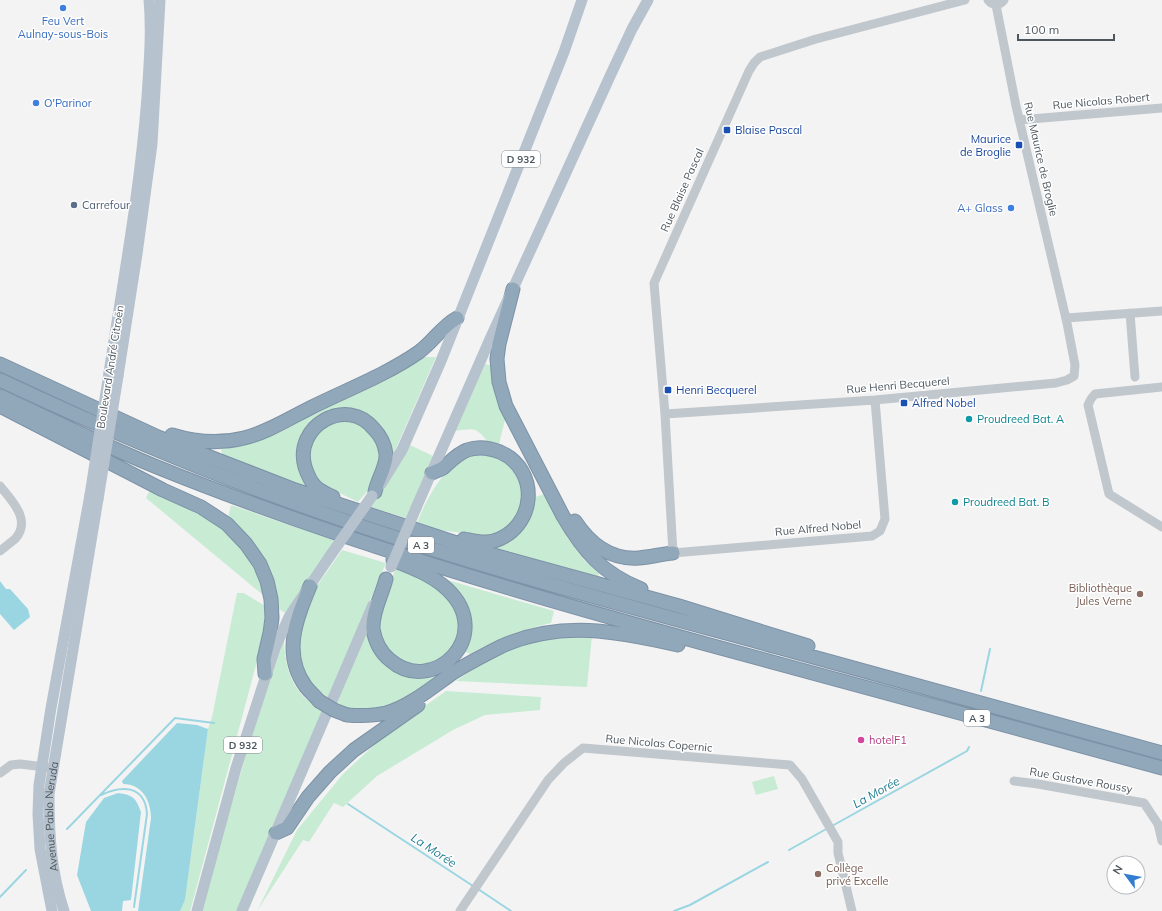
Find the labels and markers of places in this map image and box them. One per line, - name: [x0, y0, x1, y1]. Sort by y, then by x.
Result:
- marker: Feu Vert Aulnay-sous-Bois: [58, 3, 68, 13]
- place label: Feu Vert Aulnay-sous-Bois: [18, 14, 108, 41]
- place label: O'Parinor: [44, 96, 92, 110]
- marker: O'Parinor: [31, 98, 41, 108]
- place label: Blaise Pascal: [735, 123, 802, 137]
- marker: Blaise Pascal: [722, 125, 732, 135]
- place label: Maurice de Broglie: [960, 132, 1011, 159]
- marker: Maurice de Broglie: [1014, 140, 1024, 150]
- place label: Carrefour: [82, 198, 130, 212]
- marker: Carrefour: [69, 200, 79, 210]
- place label: A+ Glass: [957, 201, 1003, 215]
- marker: A+ Glass: [1006, 203, 1016, 213]
- place label: Henri Becquerel: [676, 383, 757, 397]
- marker: Henri Becquerel: [663, 385, 673, 395]
- place label: Alfred Nobel: [912, 396, 976, 410]
- marker: Alfred Nobel: [899, 398, 909, 408]
- place label: Proudreed Bat. A: [977, 412, 1064, 426]
- marker: Proudreed Bat. A: [964, 414, 974, 424]
- place label: Proudreed Bat. B: [963, 495, 1050, 509]
- marker: Proudreed Bat. B: [950, 497, 960, 507]
- place label: Bibliothèque Jules Verne: [1069, 581, 1132, 608]
- marker: Bibliothèque Jules Verne: [1135, 589, 1145, 599]
- place label: hotelF1: [869, 733, 907, 747]
- marker: hotelF1: [856, 735, 866, 745]
- place label: Collège privé Excelle: [826, 861, 889, 888]
- marker: Collège privé Excelle: [813, 869, 823, 879]

